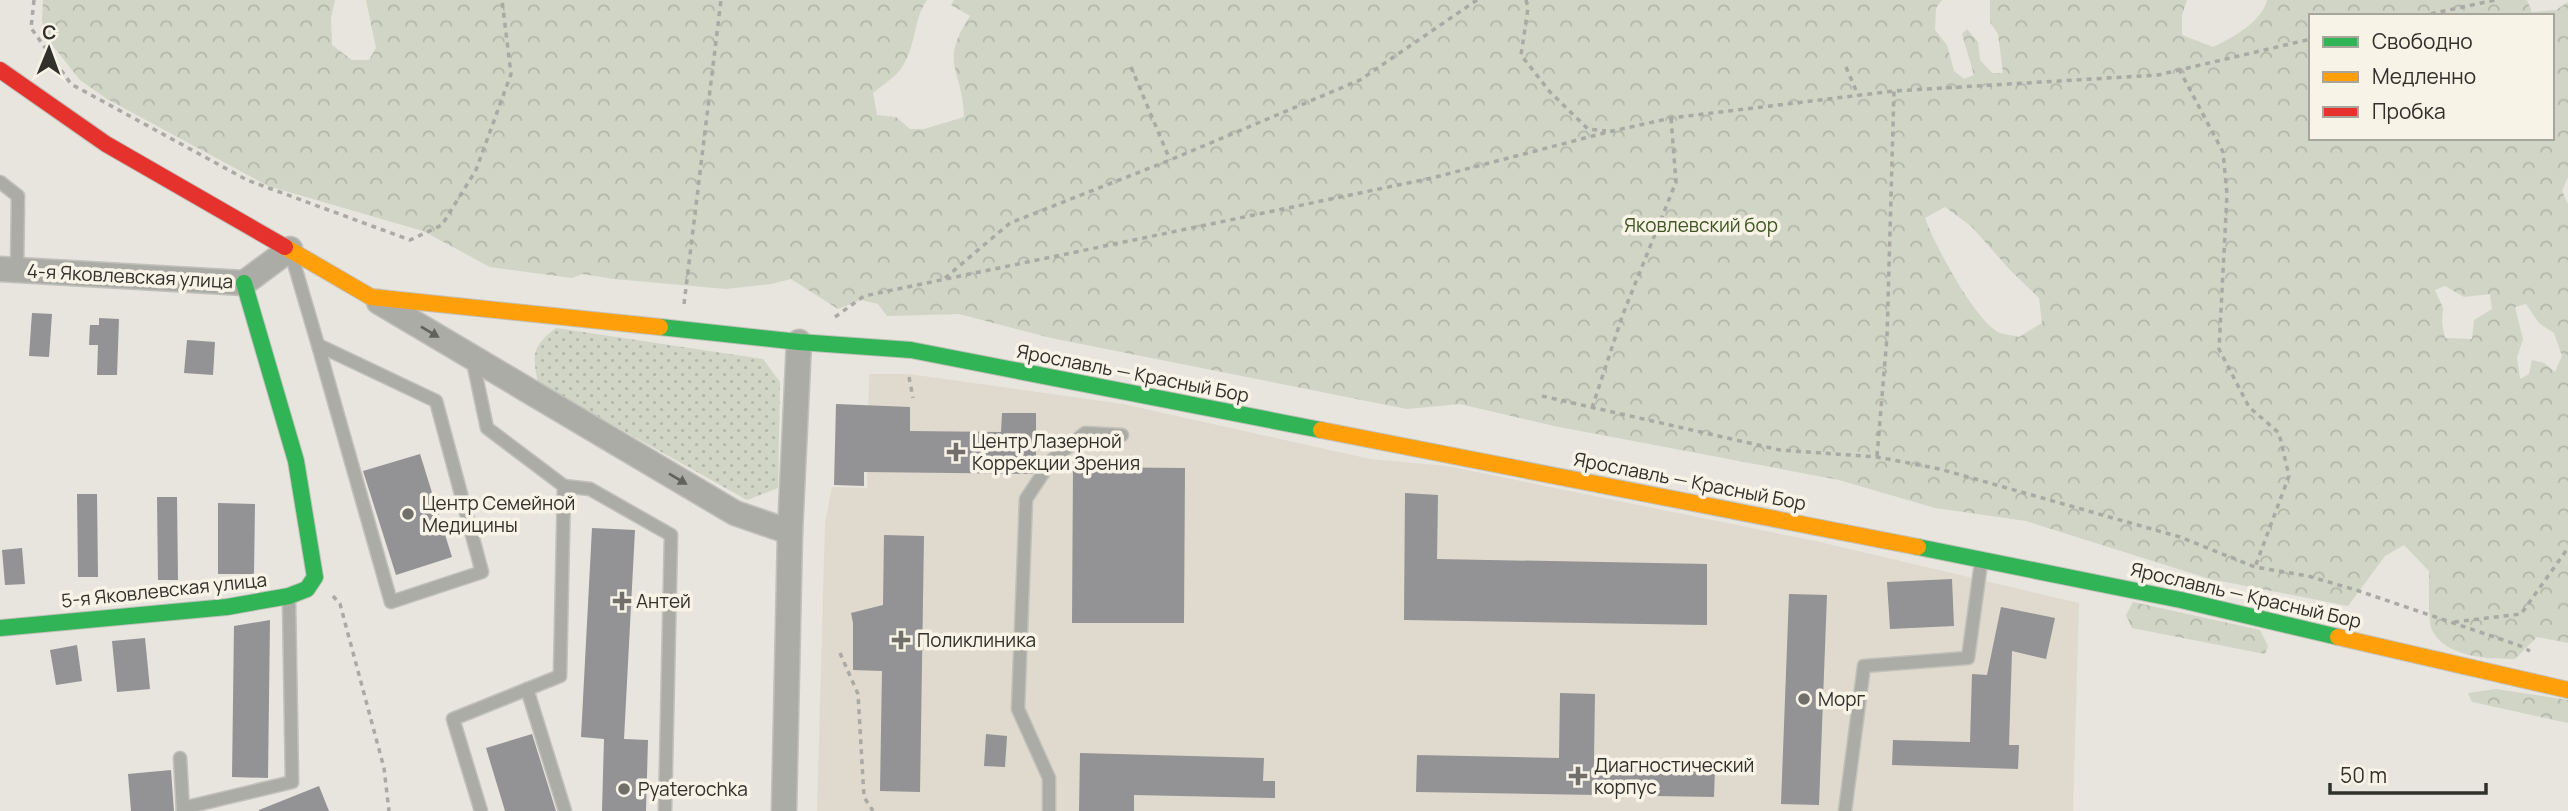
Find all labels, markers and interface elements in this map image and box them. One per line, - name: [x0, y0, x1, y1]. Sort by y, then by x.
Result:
- north arrow: [14, 14, 84, 84]
- legend: [2309, 14, 2554, 140]
- text: С: [42, 19, 57, 45]
- text: Свободно: [2372, 27, 2473, 55]
- text: Медленно: [2372, 62, 2476, 90]
- text: Пробка: [2372, 97, 2446, 125]
- park label: Яковлевский бор: [1624, 212, 1778, 238]
- street label: 4-я Яковлевская улица: [26, 258, 234, 294]
- one-way arrow: [420, 326, 439, 338]
- street label: Ярославль — Красный Бор: [1015, 338, 1251, 408]
- place label: Центр Лазерной Коррекции Зрения: [972, 428, 1140, 476]
- marker: Центр Лазерной Коррекции Зрения: [946, 442, 966, 462]
- street label: Ярославль — Красный Бор: [1572, 446, 1808, 516]
- one-way arrow: [668, 473, 687, 485]
- place label: Центр Семейной Медицины: [422, 490, 575, 538]
- marker: Центр Семейной Медицины: [400, 506, 416, 522]
- street label: Ярославль — Красный Бор: [2128, 556, 2364, 634]
- street label: 5-я Яковлевская улица: [60, 566, 268, 614]
- place label: Антей: [636, 588, 691, 614]
- marker: Антей: [614, 593, 630, 609]
- place label: Поликлиника: [917, 627, 1036, 653]
- marker: Поликлиника: [891, 630, 911, 650]
- place label: Морг: [1818, 686, 1865, 712]
- marker: Морг: [1796, 691, 1812, 707]
- place label: Диагностический корпус: [1594, 752, 1754, 800]
- scale bar: [2330, 752, 2486, 796]
- text: 50 m: [2340, 761, 2387, 789]
- marker: Диагностический корпус: [1568, 766, 1588, 786]
- place label: Pyaterochka: [638, 776, 748, 802]
- marker: Pyaterochka: [616, 781, 632, 797]

